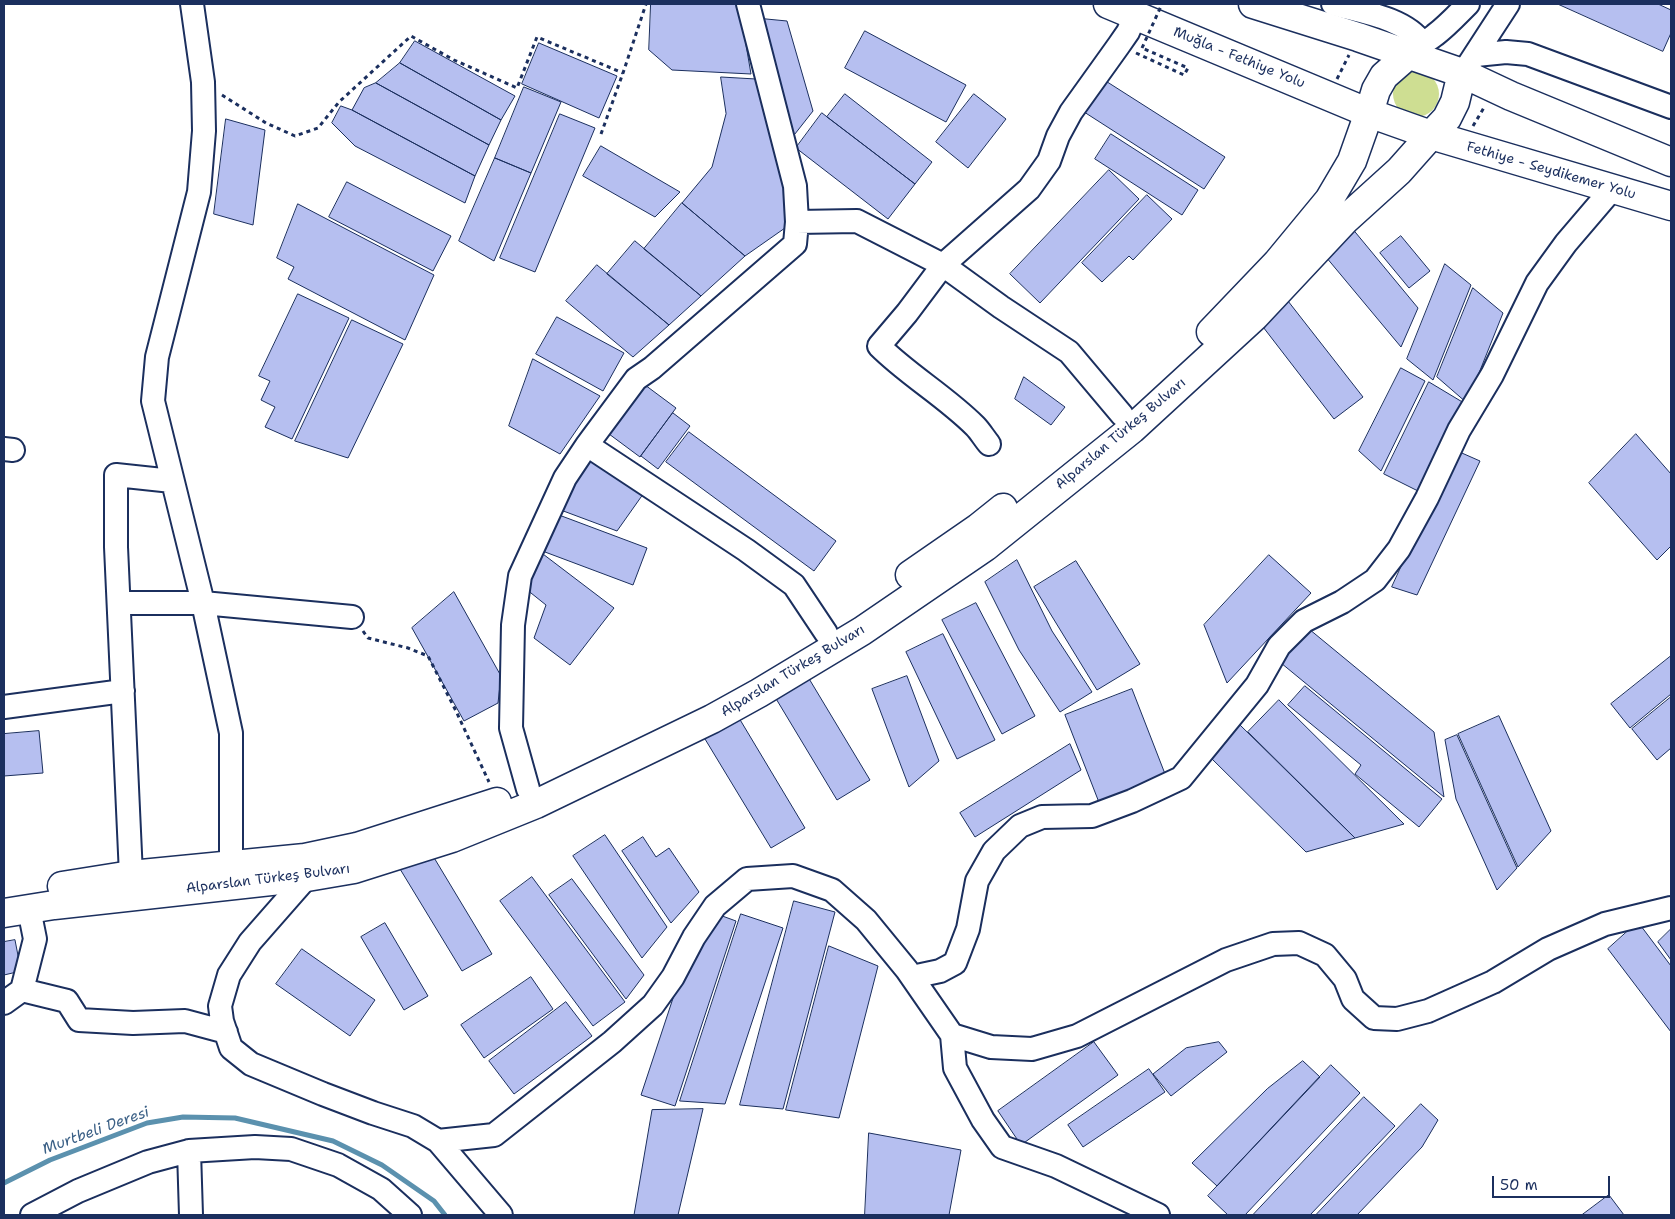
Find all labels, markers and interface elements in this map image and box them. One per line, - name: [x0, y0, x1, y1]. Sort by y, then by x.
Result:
- street label: Muğla - Fethiye Yolu: [1171, 24, 1307, 92]
- street label: Fethiye - Seydikemer Yolu: [1464, 139, 1638, 203]
- street label: Alparslan Türkeş Bulvarı: [1052, 375, 1190, 493]
- street label: Alparslan Türkeş Bulvarı: [718, 621, 868, 721]
- street label: Alparslan Türkeş Bulvarı: [185, 861, 351, 897]
- water label: Murtbeli Deresi: [40, 1103, 152, 1159]
- scale bar: [1495, 1166, 1612, 1198]
- text: 50 m: [1500, 1175, 1538, 1195]

